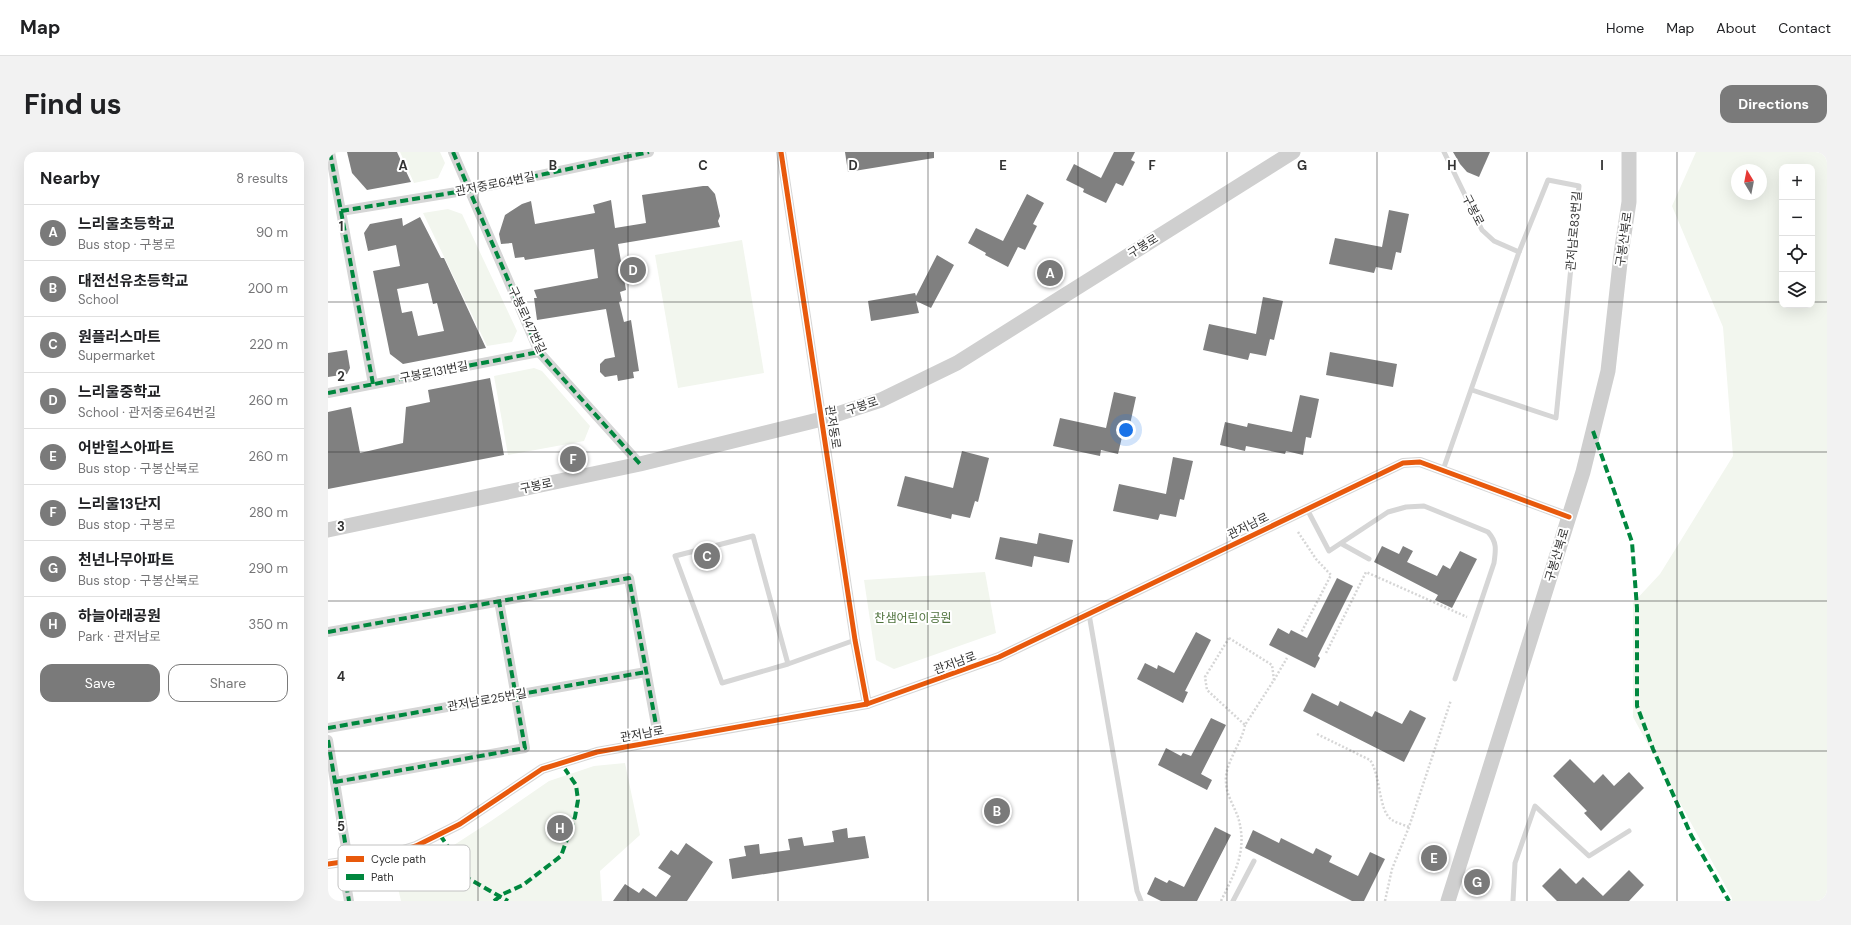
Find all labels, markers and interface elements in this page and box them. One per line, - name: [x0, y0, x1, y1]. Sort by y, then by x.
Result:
- text: Map: [20, 15, 60, 40]
- text: Home: [1606, 19, 1644, 37]
- text: Map: [1666, 19, 1694, 37]
- text: About: [1716, 19, 1756, 37]
- text: Contact: [1778, 19, 1831, 37]
- button: Directions: [1720, 85, 1827, 123]
- text: Find us: [24, 86, 122, 123]
- text: A: [398, 157, 408, 174]
- text: B: [549, 157, 557, 174]
- text: C: [698, 157, 708, 174]
- text: D: [848, 157, 858, 174]
- text: E: [999, 157, 1007, 174]
- text: F: [1148, 157, 1156, 174]
- text: G: [1297, 157, 1307, 174]
- text: H: [1447, 157, 1457, 174]
- text: I: [1600, 157, 1604, 174]
- north arrow: [1731, 164, 1767, 200]
- map controls: [1779, 164, 1815, 308]
- button: +: [1779, 164, 1815, 200]
- text: Nearby: [40, 167, 100, 189]
- street label: 관저중로64번길: [454, 168, 536, 200]
- text: 8 results: [236, 170, 288, 187]
- street label: 관저남로83번길: [1563, 190, 1585, 272]
- street label: 구봉로: [1458, 192, 1488, 228]
- button: −: [1779, 200, 1815, 236]
- street label: 구봉산북로: [1612, 211, 1636, 267]
- text: 느리울초등학교: [78, 214, 175, 234]
- text: 1: [339, 218, 343, 235]
- text: A: [48, 224, 58, 241]
- text: 90 m: [256, 224, 288, 241]
- street label: 구봉로: [1125, 230, 1161, 262]
- text: Bus stop · 구봉로: [78, 236, 176, 253]
- button: locate: [1779, 236, 1815, 272]
- pin: D: [620, 255, 646, 285]
- pin: A: [1037, 258, 1063, 288]
- text: 대전선유초등학교: [78, 271, 188, 291]
- button: layers: [1779, 272, 1815, 308]
- text: B: [49, 280, 57, 297]
- text: 200 m: [248, 280, 288, 297]
- street label: 구봉로147번길: [504, 284, 550, 356]
- text: School: [78, 291, 119, 308]
- text: 원플러스마트: [78, 327, 161, 347]
- text: C: [48, 336, 58, 353]
- text: 220 m: [249, 336, 288, 353]
- text: Supermarket: [78, 347, 155, 364]
- street label: 구봉로131번길: [398, 358, 470, 386]
- text: 2: [337, 368, 345, 385]
- text: 느리울중학교: [78, 382, 161, 402]
- text: D: [48, 392, 58, 409]
- text: 260 m: [248, 392, 288, 409]
- street label: 구봉로: [844, 393, 880, 419]
- text: School · 관저중로64번길: [78, 404, 216, 421]
- street label: 관저동로: [822, 404, 844, 450]
- your location: [1116, 420, 1136, 440]
- text: 어반힐스아파트: [78, 438, 175, 458]
- pin: F: [560, 444, 586, 474]
- text: E: [49, 448, 57, 465]
- text: 260 m: [248, 448, 288, 465]
- text: Bus stop · 구봉산북로: [78, 460, 200, 477]
- street label: 구봉로: [518, 475, 554, 497]
- text: 느리울13단지: [78, 494, 162, 514]
- text: F: [49, 504, 57, 521]
- text: 280 m: [249, 504, 288, 521]
- street label: 관저남로: [1225, 509, 1271, 543]
- text: Bus stop · 구봉로: [78, 516, 176, 533]
- text: 3: [337, 518, 345, 535]
- street label: 구봉산북로: [1541, 526, 1573, 584]
- pin: C: [694, 541, 720, 571]
- text: 천년나무아파트: [78, 550, 175, 570]
- text: G: [48, 560, 58, 577]
- text: 290 m: [249, 560, 288, 577]
- text: Bus stop · 구봉산북로: [78, 572, 200, 589]
- text: 하늘아래공원: [78, 606, 161, 626]
- park label: 찬샘어린이공원: [874, 610, 952, 626]
- text: H: [48, 616, 58, 633]
- text: 350 m: [248, 616, 288, 633]
- text: Park · 관저남로: [78, 628, 161, 645]
- street label: 관저남로: [932, 648, 978, 678]
- button: Save: [40, 664, 160, 702]
- button: Share: [168, 664, 288, 702]
- text: 4: [337, 668, 345, 685]
- street label: 관저남로25번길: [446, 685, 528, 715]
- street label: 관저남로: [619, 722, 665, 746]
- pin: B: [984, 796, 1010, 826]
- pin: H: [547, 813, 573, 843]
- text: 5: [337, 818, 345, 835]
- pin: E: [1421, 843, 1447, 873]
- legend: [338, 845, 470, 891]
- text: Cycle path: [371, 852, 426, 866]
- pin: G: [1464, 867, 1490, 897]
- text: Path: [371, 870, 394, 884]

